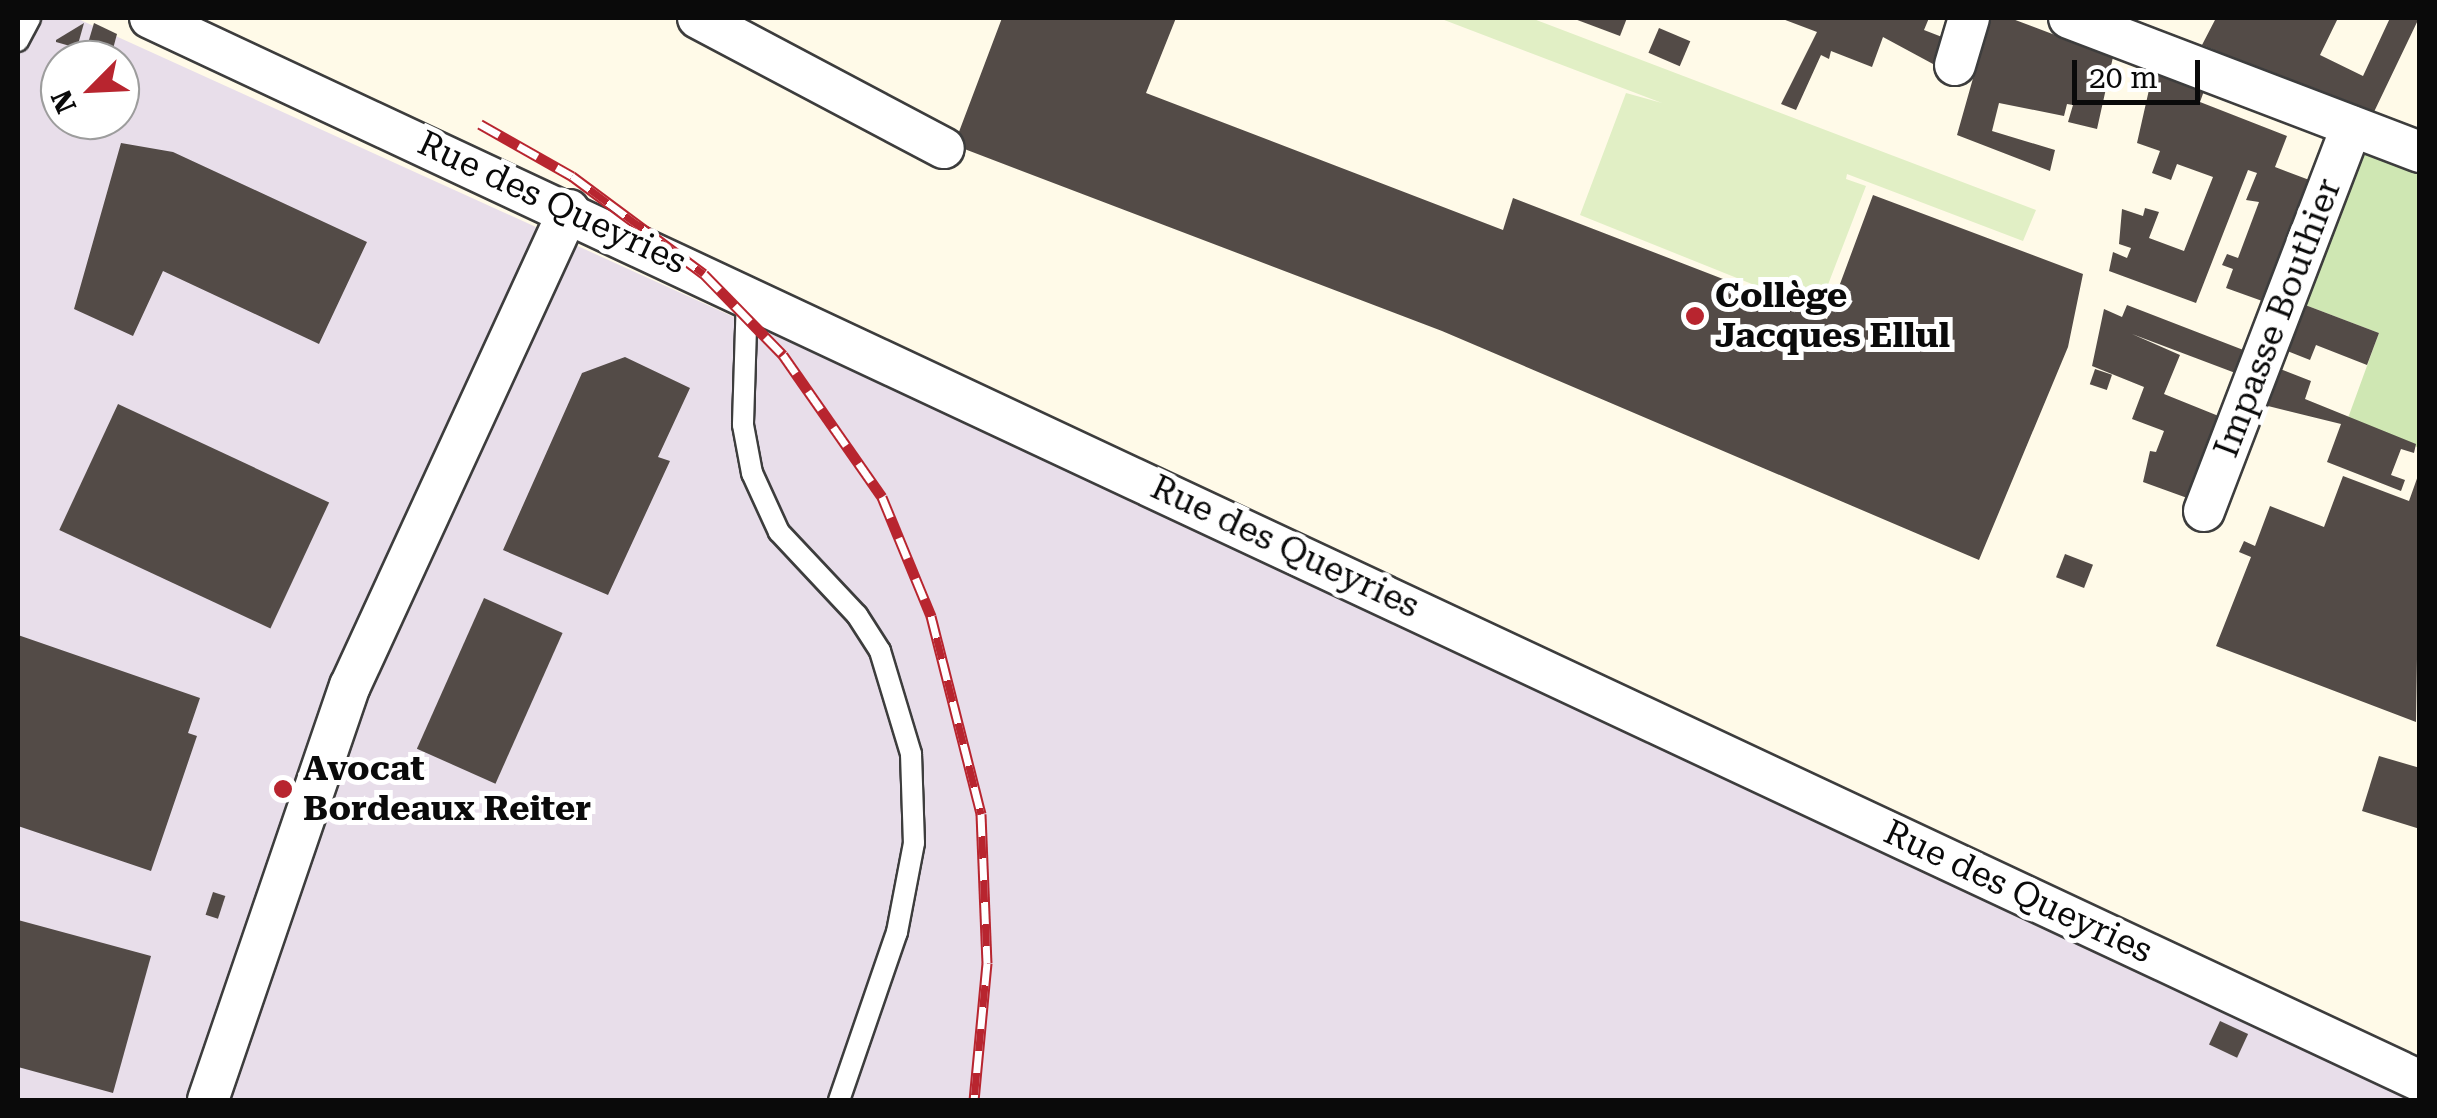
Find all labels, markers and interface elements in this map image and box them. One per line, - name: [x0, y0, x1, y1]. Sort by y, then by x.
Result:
- north arrow: [40, 40, 140, 140]
- scale bar: [2077, 40, 2204, 102]
- text: 20 m: [2089, 60, 2158, 95]
- text: N: [45, 85, 83, 118]
- street label: Rue des Queyries: [411, 122, 693, 284]
- street label: Impasse Bouthier: [2206, 173, 2350, 463]
- place label: Collège Jacques Ellul: [1715, 275, 1950, 357]
- marker: Collège Jacques Ellul: [1684, 305, 1706, 327]
- street label: Rue des Queyries: [1144, 466, 1426, 628]
- place label: Avocat Bordeaux Reiter: [303, 748, 591, 830]
- marker: Avocat Bordeaux Reiter: [272, 778, 294, 800]
- street label: Rue des Queyries: [1877, 811, 2159, 973]

